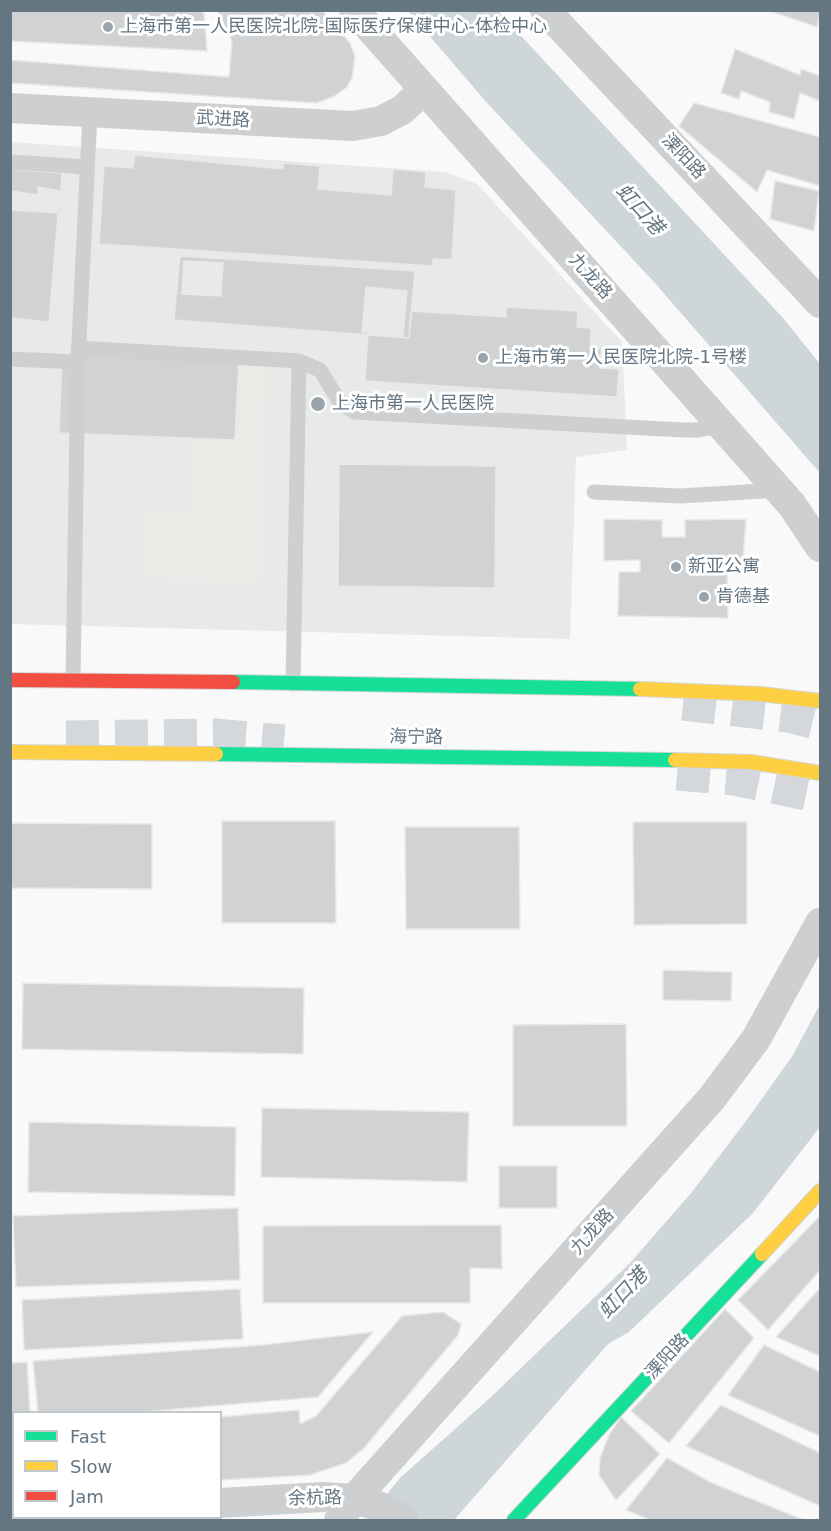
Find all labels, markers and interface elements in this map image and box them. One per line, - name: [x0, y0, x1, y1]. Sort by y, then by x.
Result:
- place label: 上海市第一人民医院北院-国际医疗保健中心-体检中心: [120, 16, 547, 38]
- marker: 上海市第一人民医院北院-国际医疗保健中心-体检中心: [101, 20, 115, 34]
- street label: 武进路: [195, 108, 251, 132]
- street label: 溧阳路: [657, 130, 709, 184]
- water label: 虹口港: [610, 180, 668, 240]
- street label: 九龙路: [564, 250, 616, 304]
- place label: 上海市第一人民医院北院-1号楼: [495, 347, 747, 369]
- marker: 上海市第一人民医院北院-1号楼: [476, 351, 490, 365]
- place label: 上海市第一人民医院: [332, 393, 494, 415]
- marker: 上海市第一人民医院: [309, 395, 327, 413]
- place label: 新亚公寓: [688, 556, 760, 578]
- marker: 新亚公寓: [669, 560, 683, 574]
- place label: 肯德基: [716, 586, 770, 608]
- marker: 肯德基: [697, 590, 711, 604]
- street label: 海宁路: [389, 727, 443, 749]
- street label: 九龙路: [567, 1205, 619, 1259]
- water label: 虹口港: [595, 1264, 653, 1324]
- street label: 溧阳路: [642, 1330, 694, 1384]
- legend: [12, 1411, 222, 1519]
- text: Fast: [70, 1426, 106, 1447]
- text: Slow: [70, 1456, 112, 1477]
- text: Jam: [70, 1486, 104, 1507]
- street label: 余杭路: [288, 1488, 342, 1510]

